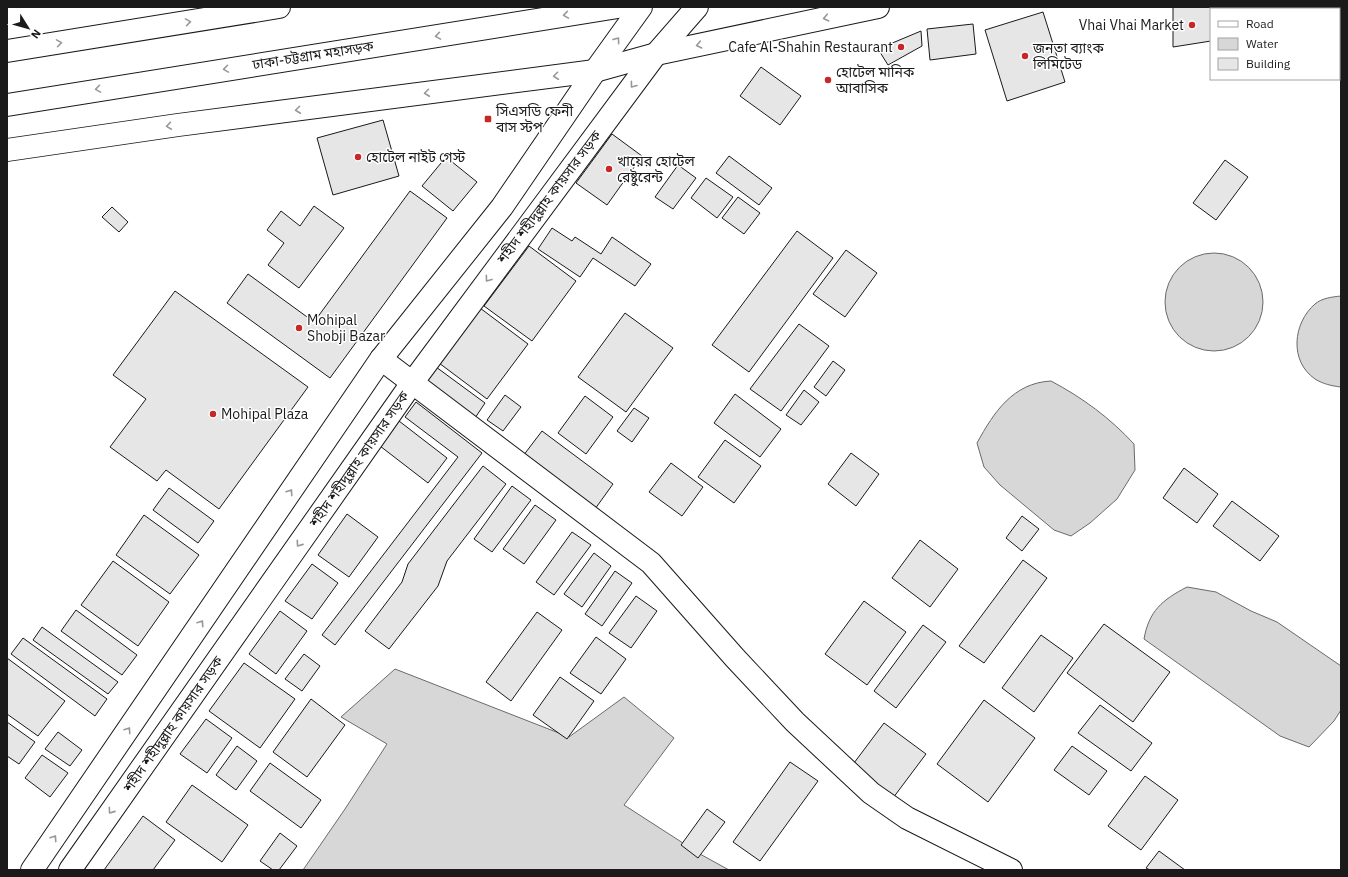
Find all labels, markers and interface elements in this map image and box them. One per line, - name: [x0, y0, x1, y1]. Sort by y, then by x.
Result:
- north arrow: [8, 8, 48, 48]
- legend: [1210, 8, 1340, 80]
- one-way arrow: [563, 10, 569, 19]
- one-way arrow: [823, 13, 829, 21]
- place label: Vhai Vhai Market: [1079, 16, 1184, 34]
- text: Road: [1246, 16, 1274, 31]
- one-way arrow: [185, 18, 191, 27]
- marker: Vhai Vhai Market: [1187, 20, 1197, 30]
- text: N: [28, 27, 44, 41]
- one-way arrow: [435, 31, 441, 40]
- street label: ঢাকা-চট্টগ্রাম মহাসড়ক: [250, 36, 376, 74]
- text: Water: [1246, 36, 1279, 51]
- one-way arrow: [613, 37, 620, 44]
- place label: Cafe Al-Shahin Restaurant: [728, 38, 893, 56]
- one-way arrow: [56, 39, 62, 48]
- place label: জনতা ব্যাংক লিমিটেড: [1032, 39, 1104, 73]
- one-way arrow: [696, 40, 702, 48]
- marker: Cafe Al-Shahin Restaurant: [896, 42, 906, 52]
- marker: জনতা ব্যাংক লিমিটেড: [1020, 51, 1030, 61]
- text: Building: [1246, 56, 1291, 71]
- place label: হোটেল মানিক আবাসিক: [835, 63, 915, 97]
- one-way arrow: [223, 64, 229, 73]
- one-way arrow: [553, 72, 559, 81]
- marker: হোটেল মানিক আবাসিক: [823, 75, 833, 85]
- one-way arrow: [630, 81, 637, 88]
- one-way arrow: [95, 85, 101, 93]
- one-way arrow: [424, 88, 430, 97]
- place label: সিএসডি ফেনী বাস স্টপ: [495, 102, 574, 136]
- one-way arrow: [295, 105, 301, 114]
- marker: সিএসডি ফেনী বাস স্টপ: [483, 114, 493, 124]
- one-way arrow: [166, 121, 172, 130]
- street label: শহীদ শহীদুল্লাহ কায়সার সড়ক: [492, 126, 605, 268]
- place label: হোটেল নাইট গেস্ট: [366, 148, 466, 166]
- marker: হোটেল নাইট গেস্ট: [353, 152, 363, 162]
- place label: খায়ের হোটেল রেষ্টুরেন্ট: [617, 152, 695, 187]
- marker: খায়ের হোটেল রেষ্টুরেন্ট: [604, 164, 614, 174]
- one-way arrow: [486, 275, 493, 282]
- place label: Mohipal Shobji Bazar: [307, 311, 385, 345]
- marker: Mohipal Shobji Bazar: [294, 323, 304, 333]
- street label: শহীদ শহীদুল্লাহ কায়সার সড়ক: [305, 387, 413, 531]
- place label: Mohipal Plaza: [221, 405, 309, 423]
- marker: Mohipal Plaza: [208, 409, 218, 419]
- one-way arrow: [285, 490, 292, 497]
- one-way arrow: [296, 540, 303, 547]
- one-way arrow: [196, 620, 204, 627]
- street label: শহীদ শহীদুল্লাহ কায়সার সড়ক: [119, 652, 227, 796]
- one-way arrow: [123, 728, 130, 735]
- one-way arrow: [108, 807, 116, 814]
- one-way arrow: [50, 835, 57, 842]

